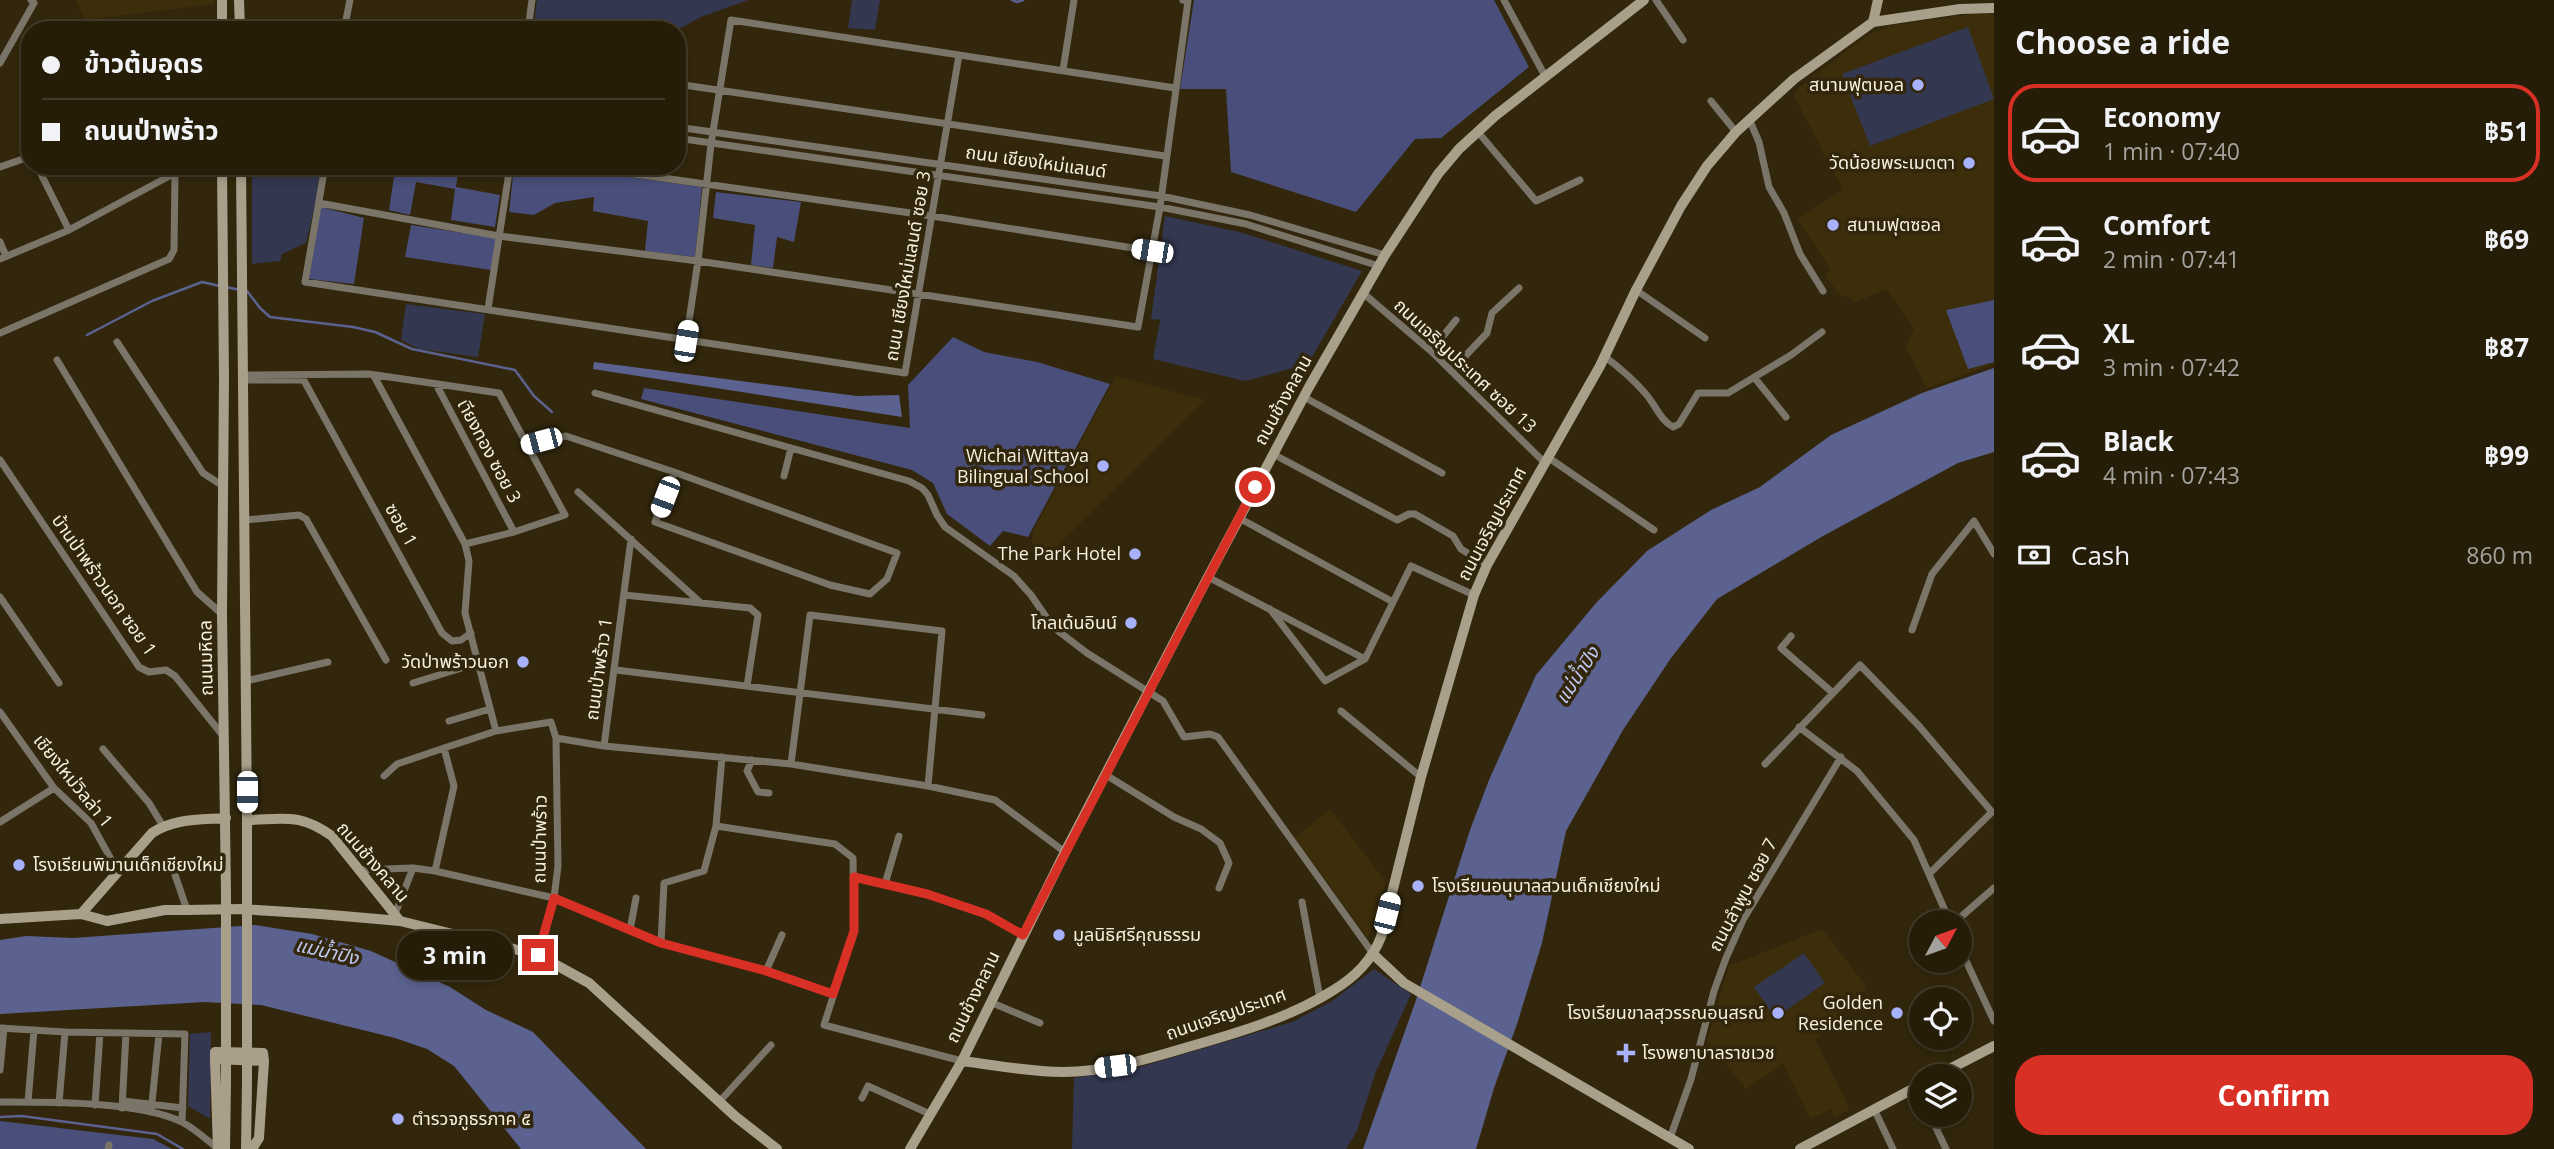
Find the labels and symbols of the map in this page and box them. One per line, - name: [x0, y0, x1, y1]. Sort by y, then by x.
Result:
- place label: สนามฟุตบอล: [1809, 72, 1904, 96]
- marker: สนามฟุตบอล: [1910, 77, 1926, 93]
- street label: ถนน เชียงใหม่แลนด์: [964, 139, 1108, 183]
- place label: วัดน้อยพระเมตตา: [1829, 150, 1955, 174]
- marker: วัดน้อยพระเมตตา: [1961, 155, 1977, 171]
- street label: ถนน เชียงใหม่แลนด์ ซอย 3: [878, 169, 936, 363]
- place label: สนามฟุตซอล: [1847, 212, 1941, 236]
- marker: สนามฟุตซอล: [1825, 217, 1841, 233]
- car: [1130, 237, 1175, 265]
- street label: ถนนเจริญประเทศ ซอย 13: [1389, 293, 1542, 438]
- car: [673, 319, 700, 363]
- street label: ถนนช้างคลาน: [1248, 350, 1317, 449]
- street label: เาียงทอง ซอย 3: [452, 394, 527, 507]
- car: [518, 425, 565, 457]
- place label: Wichai Wittaya Bilingual School: [957, 443, 1089, 488]
- marker: Wichai Wittaya Bilingual School: [1095, 458, 1111, 474]
- street label: ถนนเจริญประเทศ: [1451, 462, 1531, 585]
- route start: [1239, 471, 1271, 503]
- car: [648, 474, 683, 520]
- street label: ซอย 1: [380, 499, 424, 550]
- street label: บ้านป่าพร้าวนอก ซอย 1: [47, 509, 163, 660]
- place label: The Park Hotel: [998, 541, 1121, 565]
- marker: The Park Hotel: [1127, 546, 1143, 562]
- place label: โกลเด้นอินน์: [1031, 610, 1117, 634]
- marker: โกลเด้นอินน์: [1123, 615, 1139, 631]
- street label: ถนนป่าพร้าว 1: [579, 616, 617, 722]
- street label: ถนนมหิดล: [192, 620, 218, 696]
- water label: แม่น้ำปิง: [1549, 641, 1606, 709]
- place label: วัดป่าพร้าวนอก: [401, 649, 509, 673]
- marker: วัดป่าพร้าวนอก: [515, 654, 531, 670]
- street label: เชียงใหม่วิลล่า 1: [29, 729, 119, 832]
- car: [237, 771, 258, 813]
- street label: ถนนป่าพร้าว: [526, 794, 552, 883]
- street label: ถนนช้างคลาน: [332, 816, 415, 907]
- street label: ถนนลำพูน ซอย 7: [1702, 834, 1783, 956]
- place label: โรงเรียนพิมานเด็กเชียงใหม่: [33, 852, 224, 876]
- marker: โรงเรียนพิมานเด็กเชียงใหม่: [11, 857, 27, 873]
- place label: โรงเรียนอนุบาลสวนเด็กเชียงใหม่: [1432, 873, 1661, 897]
- marker: โรงเรียนอนุบาลสวนเด็กเชียงใหม่: [1410, 878, 1426, 894]
- car: [1372, 890, 1403, 936]
- north arrow: [1909, 910, 1972, 973]
- place label: มูลนิธิศรีคุณธรรม: [1073, 922, 1201, 947]
- marker: มูลนิธิศรีคุณธรรม: [1051, 927, 1067, 943]
- callout: 3 min: [398, 930, 514, 979]
- water label: แม่น้ำปิง: [293, 931, 362, 971]
- route end: [522, 939, 554, 971]
- street label: ถนนช้างคลาน: [940, 947, 1005, 1047]
- street label: ถนนเจริญประเทศ: [1162, 981, 1289, 1045]
- place label: Golden Residence: [1798, 990, 1883, 1035]
- place label: โรงเรียนขาลสุวรรณอนุสรณ์: [1567, 1000, 1764, 1024]
- marker: โรงเรียนขาลสุวรรณอนุสรณ์: [1770, 1005, 1786, 1021]
- marker: Golden Residence: [1889, 1005, 1905, 1021]
- place label: โรงพยาบาลราชเวช: [1642, 1040, 1775, 1064]
- marker: โรงพยาบาลราชเวช: [1616, 1043, 1636, 1063]
- car: [1093, 1053, 1138, 1079]
- place label: ตำรวจภูธรภาค ๕: [412, 1106, 531, 1131]
- marker: ตำรวจภูธรภาค ๕: [390, 1111, 406, 1127]

